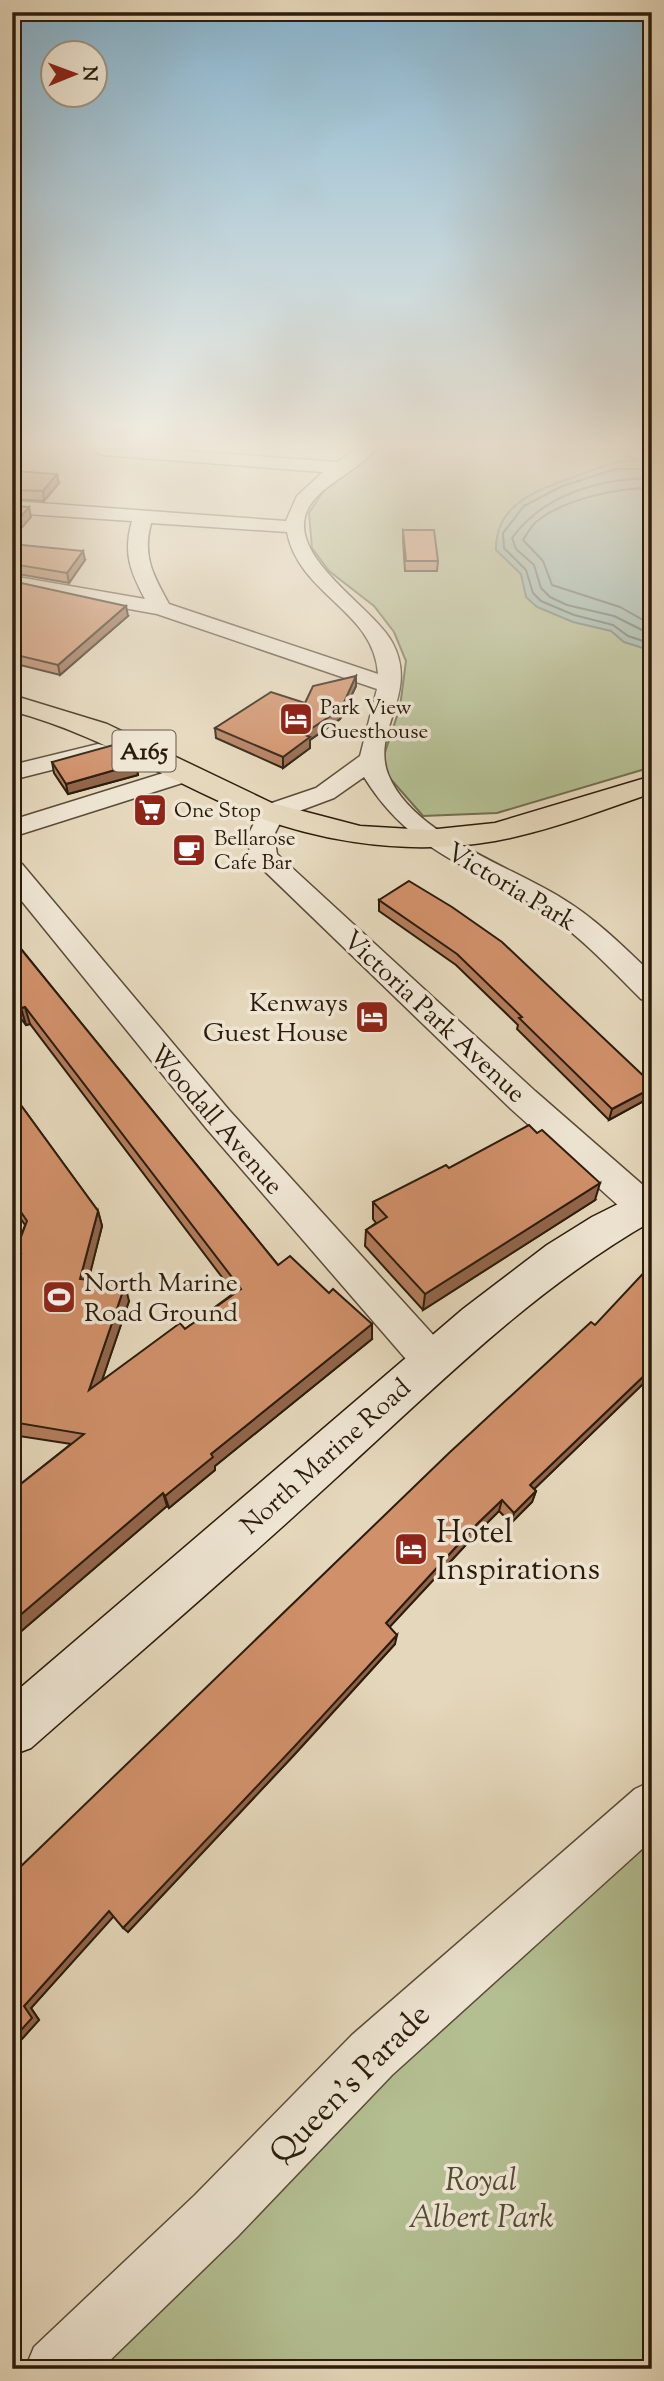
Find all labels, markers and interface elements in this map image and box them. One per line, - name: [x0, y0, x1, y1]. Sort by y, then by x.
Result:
- north arrow: [38, 38, 108, 108]
- text: N: [75, 66, 102, 82]
- place label: Park View Guesthouse: [320, 694, 428, 748]
- hotel icon: Park View Guesthouse: [277, 700, 315, 738]
- road number: A165: [113, 730, 176, 772]
- supermarket icon: One Stop: [131, 791, 169, 829]
- place label: One Stop: [174, 797, 261, 827]
- place label: Bellarose Cafe Bar: [214, 825, 295, 879]
- cafe icon: Bellarose Cafe Bar: [170, 831, 208, 869]
- street label: Victoria Park: [439, 835, 583, 942]
- street label: Victoria Park Avenue: [334, 923, 533, 1113]
- place label: Kenways Guest House: [203, 986, 348, 1053]
- hotel icon: Kenways Guest House: [353, 998, 391, 1036]
- street label: Woodall Avenue: [139, 1037, 291, 1204]
- place label: North Marine Road Ground: [84, 1266, 238, 1333]
- sports icon: North Marine Road Ground: [40, 1278, 78, 1316]
- street label: North Marine Road: [233, 1371, 420, 1545]
- place label: Hotel Inspirations: [436, 1511, 600, 1594]
- hotel icon: Hotel Inspirations: [392, 1530, 430, 1568]
- street label: Queen's Parade: [260, 1994, 442, 2176]
- park label: Royal Albert Park: [408, 2159, 554, 2242]

